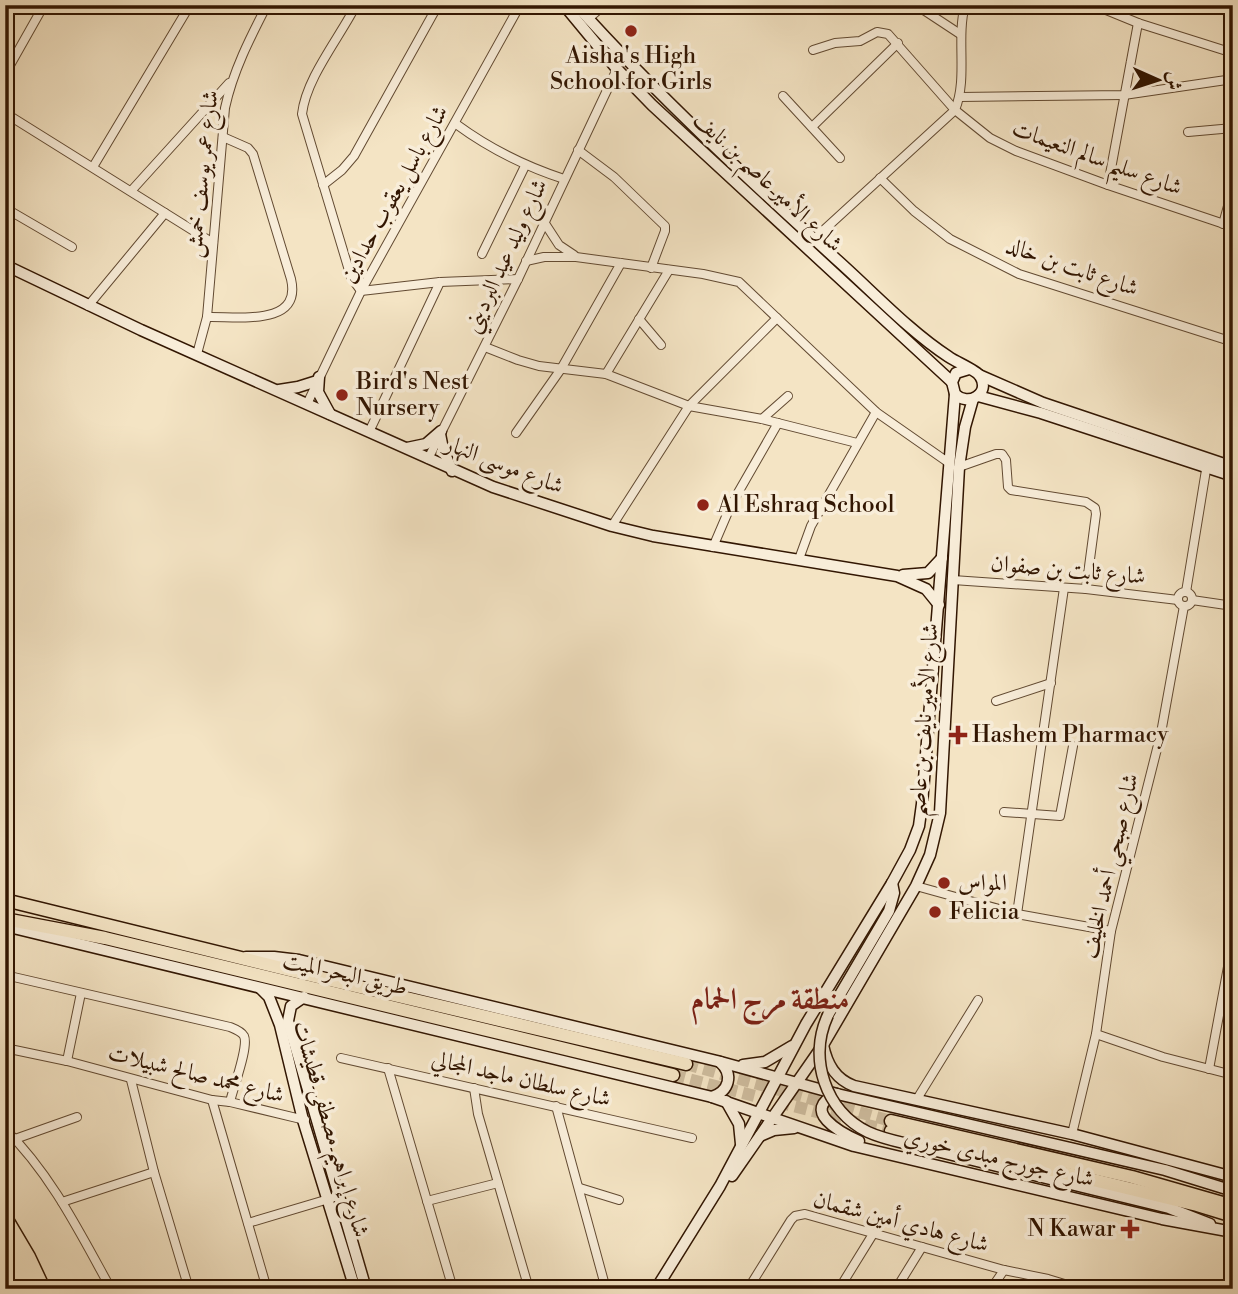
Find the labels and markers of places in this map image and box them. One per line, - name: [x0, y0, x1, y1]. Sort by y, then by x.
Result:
- marker: Aisha's High School for Girls: [623, 23, 639, 39]
- place label: Aisha's High School for Girls: [550, 42, 712, 96]
- place label: Bird's Nest Nursery: [355, 368, 469, 422]
- marker: Bird's Nest Nursery: [334, 387, 350, 403]
- place label: Al Eshraq School: [716, 491, 895, 519]
- marker: Al Eshraq School: [695, 497, 711, 513]
- place label: Hashem Pharmacy: [972, 721, 1169, 749]
- marker: Hashem Pharmacy: [950, 727, 966, 743]
- place label: المواس: [958, 869, 1007, 897]
- marker: المواس: [936, 875, 952, 891]
- place label: Felicia: [949, 898, 1020, 926]
- marker: Felicia: [927, 904, 943, 920]
- place label: N Kawar: [1027, 1215, 1116, 1243]
- marker: N Kawar: [1122, 1221, 1138, 1237]

